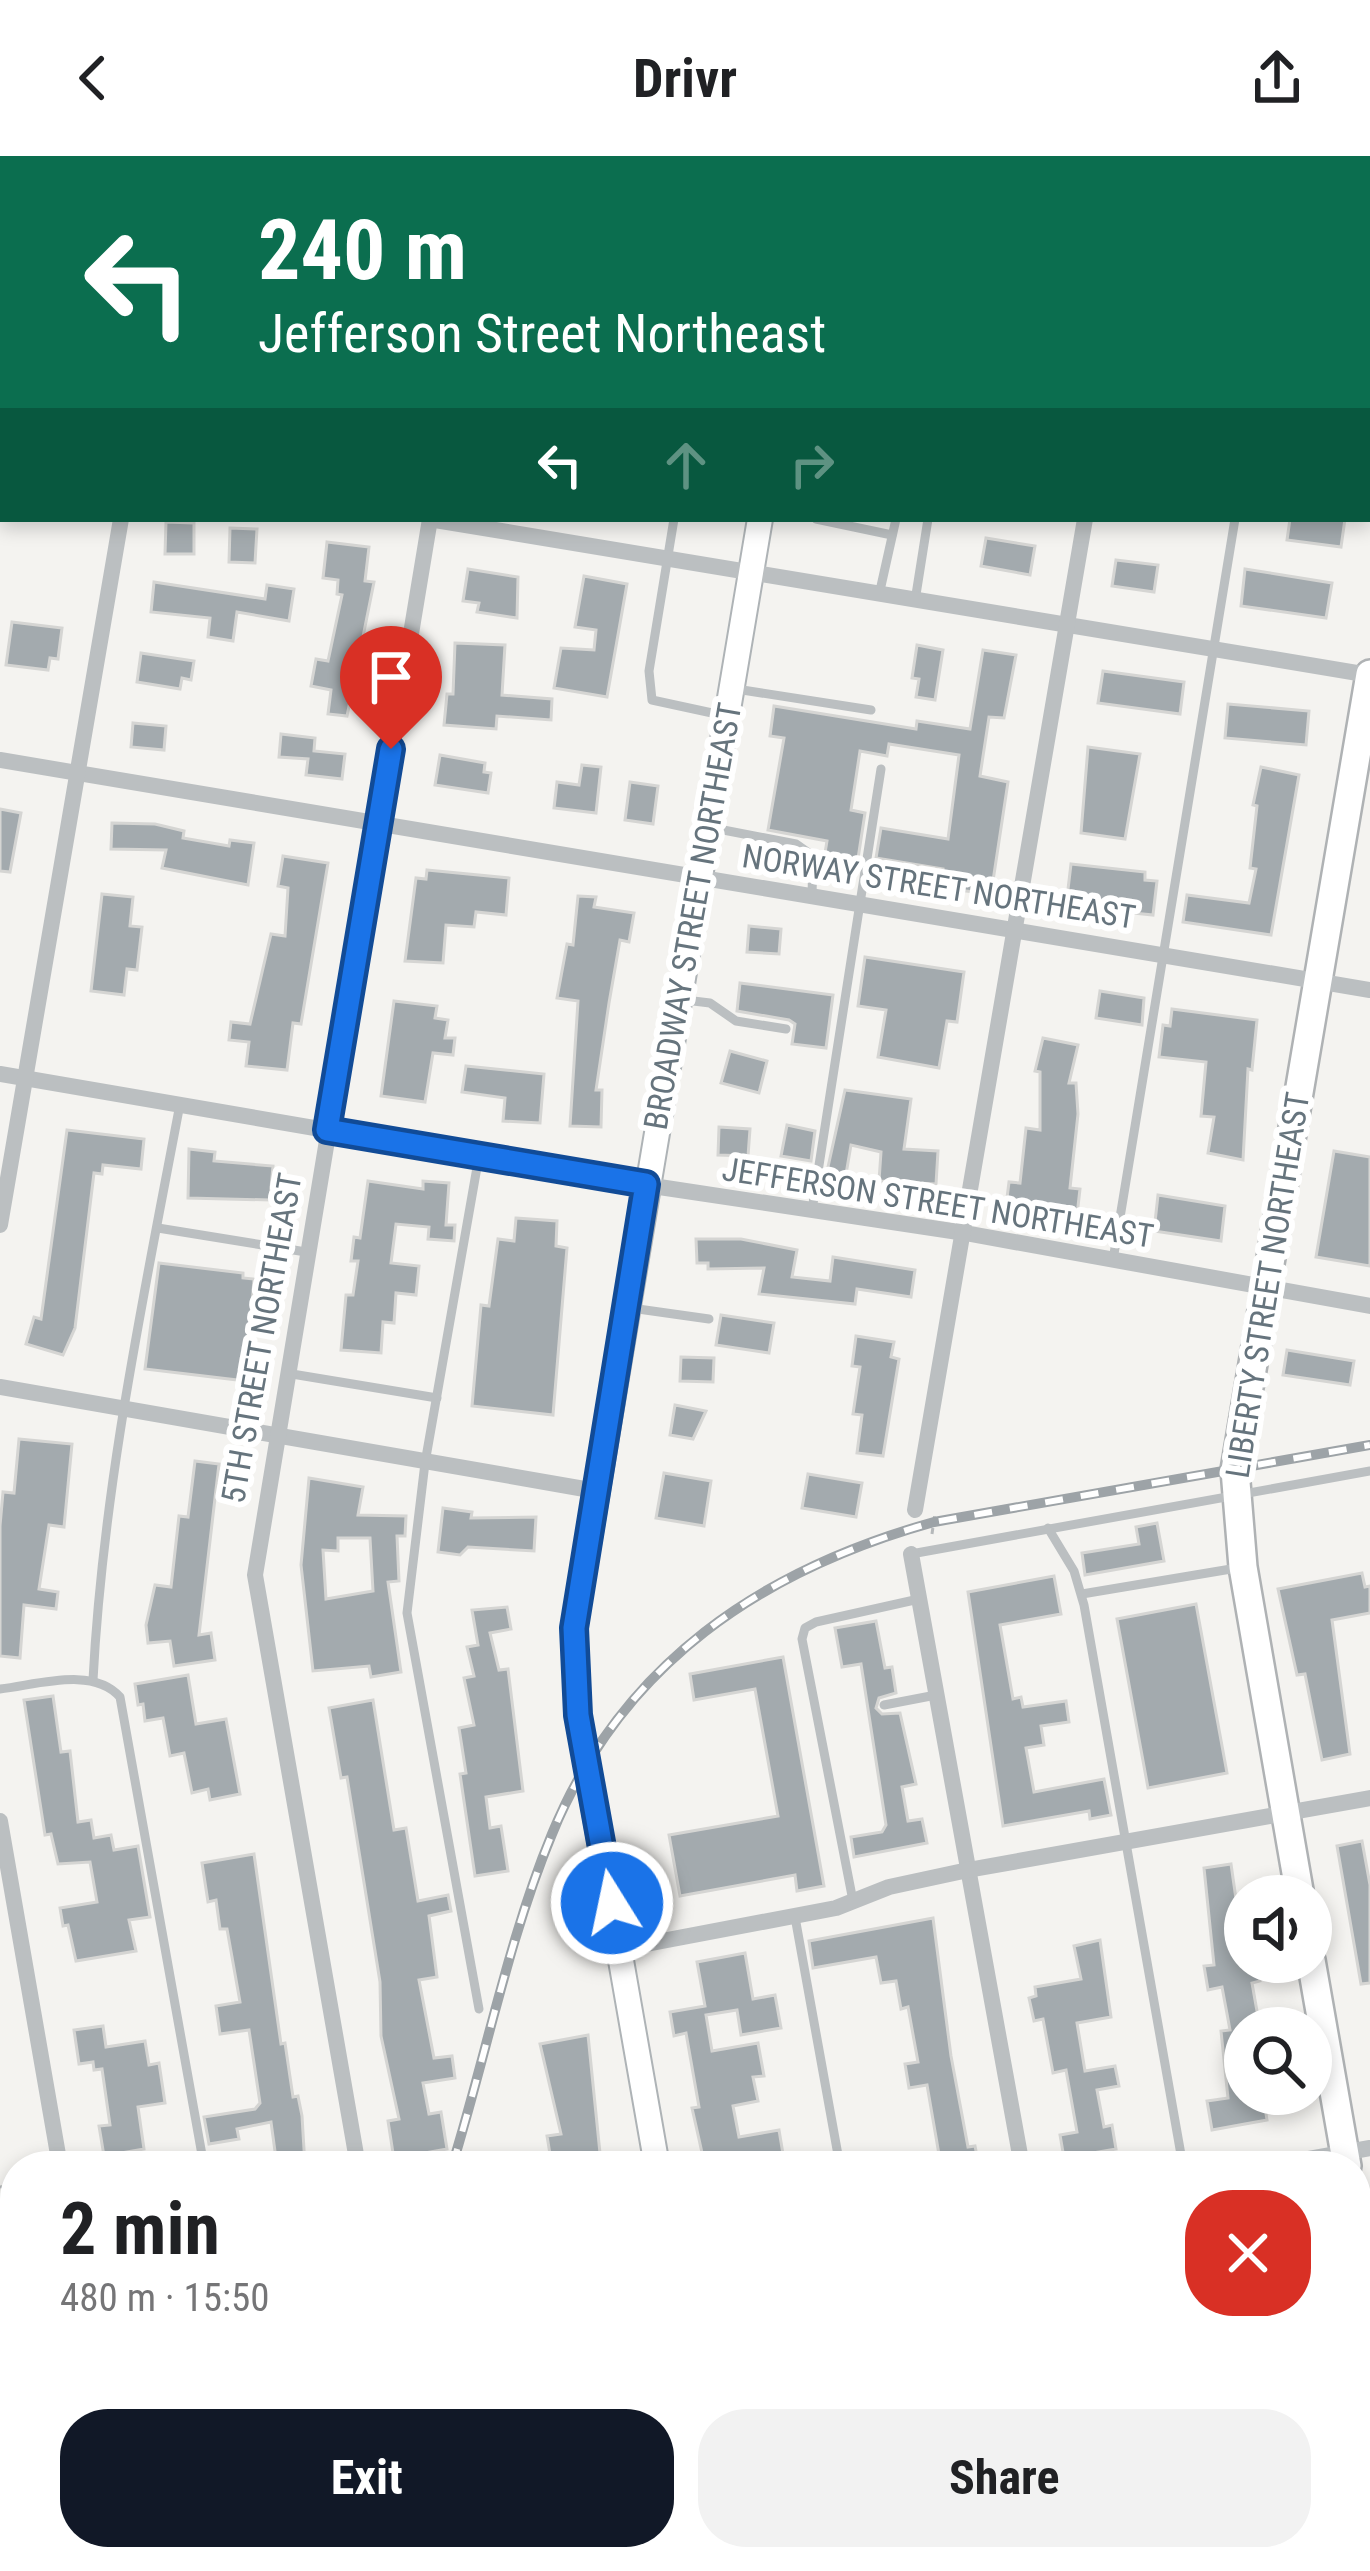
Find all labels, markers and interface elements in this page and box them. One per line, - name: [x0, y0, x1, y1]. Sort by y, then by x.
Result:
- icon: back: [60, 45, 126, 111]
- icon: share: [1244, 45, 1310, 111]
- text: Drivr: [633, 47, 737, 110]
- text: 240 m: [258, 201, 467, 300]
- icon: left: [60, 204, 216, 360]
- text: Jefferson Street Northeast: [258, 302, 826, 365]
- icon: left: [527, 432, 593, 498]
- icon: ahead: [653, 432, 719, 498]
- icon: right: [779, 432, 845, 498]
- pin: [340, 626, 442, 749]
- icon: arrive: [358, 644, 424, 710]
- street label: BROADWAY STREET NORTHEAST: [636, 700, 749, 1133]
- street label: NORWAY STREET NORTHEAST: [740, 836, 1138, 937]
- street label: LIBERTY STREET NORTHEAST: [1218, 1090, 1317, 1481]
- street label: JEFFERSON STREET NORTHEAST: [720, 1149, 1156, 1256]
- street label: 5TH STREET NORTHEAST: [213, 1170, 310, 1506]
- position arrow: [549, 1840, 675, 1966]
- map controls: [1224, 1875, 1332, 2115]
- button: sound: [1224, 1875, 1332, 1983]
- button: search: [1224, 2007, 1332, 2115]
- text: 2 min: [60, 2187, 220, 2272]
- button: close: [1185, 2190, 1311, 2316]
- text: 480 m · 15:50: [60, 2275, 270, 2321]
- button: Exit: [60, 2409, 674, 2547]
- button: Share: [698, 2409, 1311, 2547]

